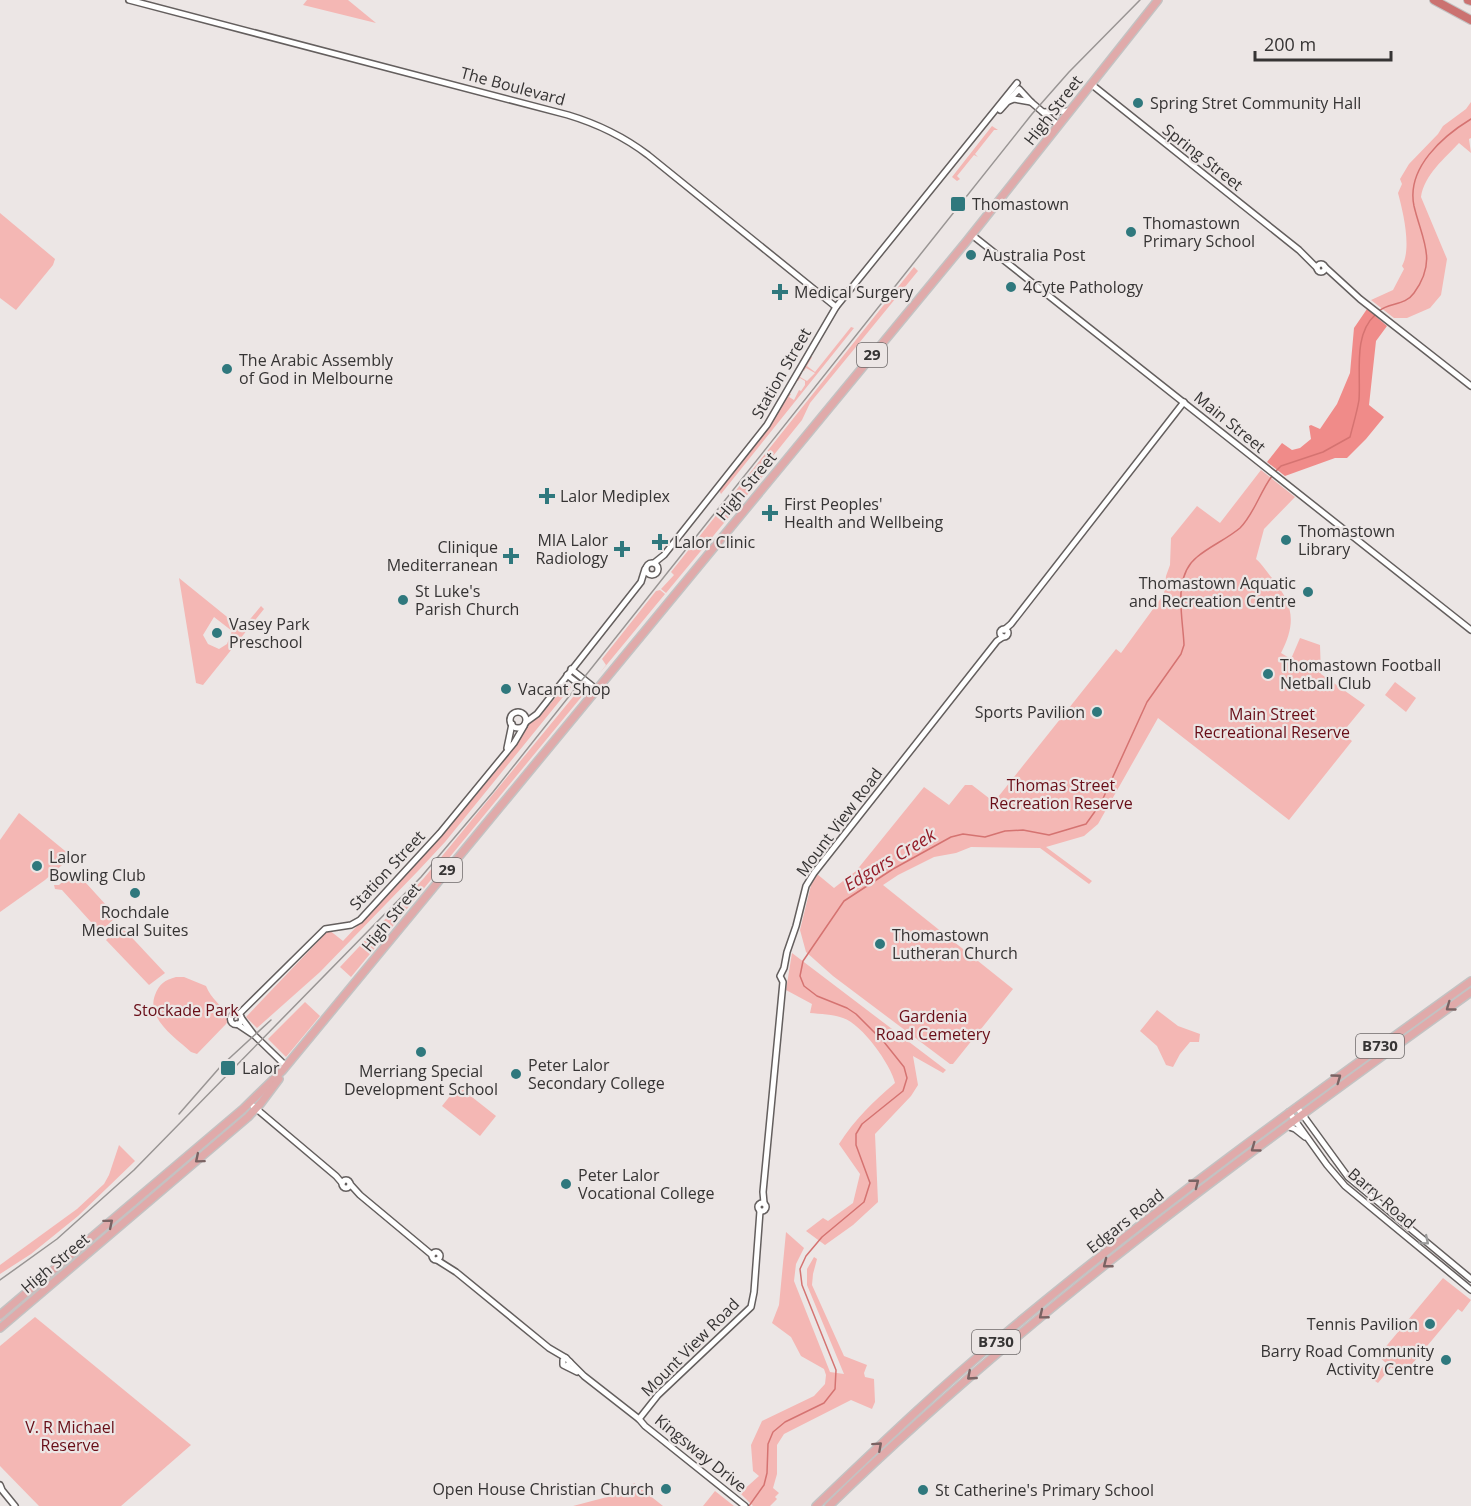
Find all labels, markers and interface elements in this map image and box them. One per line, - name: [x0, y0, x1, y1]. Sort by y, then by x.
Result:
- scale bar: [1255, 24, 1392, 62]
- text: 200 m: [1264, 32, 1316, 56]
- street label: The Boulevard: [458, 61, 568, 111]
- street label: High Street: [1019, 70, 1087, 150]
- place label: Spring Stret Community Hall: [1150, 92, 1361, 114]
- marker: Spring Stret Community Hall: [1131, 96, 1145, 110]
- street label: Spring Street: [1158, 119, 1248, 196]
- place label: Thomastown: [972, 193, 1069, 215]
- marker: Thomastown: [949, 195, 967, 213]
- place label: Thomastown Primary School: [1143, 212, 1255, 252]
- marker: Thomastown Primary School: [1124, 225, 1138, 239]
- place label: Australia Post: [983, 244, 1086, 266]
- marker: Australia Post: [964, 248, 978, 262]
- place label: 4Cyte Pathology: [1023, 276, 1144, 298]
- marker: 4Cyte Pathology: [1004, 280, 1018, 294]
- place label: Medical Surgery: [794, 281, 914, 303]
- marker: Medical Surgery: [771, 283, 789, 301]
- street label: Station Street: [746, 323, 816, 422]
- road number: 29: [857, 343, 887, 367]
- place label: The Arabic Assembly of God in Melbourne: [239, 349, 394, 389]
- marker: The Arabic Assembly of God in Melbourne: [220, 362, 234, 376]
- street label: Main Street: [1190, 386, 1271, 458]
- street label: High Street: [711, 447, 781, 525]
- place label: Lalor Mediplex: [560, 485, 671, 507]
- marker: Lalor Mediplex: [538, 487, 556, 505]
- place label: First Peoples' Health and Wellbeing: [784, 493, 943, 533]
- marker: First Peoples' Health and Wellbeing: [761, 504, 779, 522]
- place label: Thomastown Library: [1298, 520, 1395, 560]
- place label: MIA Lalor Radiology: [535, 529, 609, 569]
- place label: Lalor Clinic: [674, 531, 756, 553]
- marker: Lalor Clinic: [651, 533, 669, 551]
- marker: Thomastown Library: [1279, 533, 1293, 547]
- place label: Clinique Mediterranean: [387, 536, 498, 576]
- marker: MIA Lalor Radiology: [613, 540, 631, 558]
- marker: Clinique Mediterranean: [502, 547, 520, 565]
- place label: Thomastown Aquatic and Recreation Centre: [1129, 572, 1296, 612]
- place label: St Luke's Parish Church: [415, 580, 519, 620]
- marker: Thomastown Aquatic and Recreation Centre: [1301, 585, 1315, 599]
- marker: St Luke's Parish Church: [396, 593, 410, 607]
- place label: Vasey Park Preschool: [229, 613, 310, 653]
- marker: Vasey Park Preschool: [210, 626, 224, 640]
- place label: Thomastown Football Netball Club: [1280, 654, 1441, 694]
- marker: Thomastown Football Netball Club: [1261, 667, 1275, 681]
- place label: Vacant Shop: [518, 678, 611, 700]
- marker: Vacant Shop: [499, 682, 513, 696]
- place label: Sports Pavilion: [975, 701, 1085, 723]
- park label: Main Street Recreational Reserve: [1194, 703, 1350, 743]
- marker: Sports Pavilion: [1090, 705, 1104, 719]
- street label: Mount View Road: [791, 763, 887, 881]
- park label: Thomas Street Recreation Reserve: [989, 774, 1133, 814]
- water label: Edgars Creek: [839, 822, 941, 896]
- street label: Station Street: [344, 825, 430, 915]
- place label: Lalor Bowling Club: [49, 846, 146, 886]
- road number: 29: [432, 858, 462, 882]
- marker: Lalor Bowling Club: [30, 859, 44, 873]
- street label: High Street: [356, 878, 426, 956]
- marker: Rochdale Medical Suites: [128, 886, 142, 900]
- place label: Rochdale Medical Suites: [82, 901, 188, 941]
- place label: Thomastown Lutheran Church: [892, 924, 1018, 964]
- marker: Thomastown Lutheran Church: [873, 937, 887, 951]
- park label: Stockade Park: [133, 999, 239, 1021]
- one-way arrow: [1445, 1000, 1456, 1011]
- park label: Gardenia Road Cemetery: [876, 1005, 991, 1045]
- road number: B730: [1356, 1034, 1404, 1058]
- marker: Merriang Special Development School: [414, 1045, 428, 1059]
- place label: Peter Lalor Secondary College: [528, 1054, 665, 1094]
- place label: Lalor: [242, 1057, 280, 1079]
- marker: Lalor: [219, 1059, 237, 1077]
- place label: Merriang Special Development School: [344, 1060, 498, 1100]
- marker: Peter Lalor Secondary College: [509, 1067, 523, 1081]
- one-way arrow: [1330, 1074, 1341, 1085]
- one-way arrow: [1250, 1141, 1261, 1152]
- one-way arrow: [195, 1152, 206, 1163]
- street label: Barry Road: [1344, 1163, 1420, 1233]
- place label: Peter Lalor Vocational College: [578, 1164, 714, 1204]
- marker: Peter Lalor Vocational College: [559, 1177, 573, 1191]
- one-way arrow: [1188, 1179, 1199, 1190]
- street label: Edgars Road: [1082, 1184, 1168, 1258]
- one-way arrow: [102, 1219, 113, 1230]
- street label: High Street: [16, 1228, 94, 1298]
- one-way arrow: [1418, 1234, 1429, 1245]
- one-way arrow: [1103, 1256, 1114, 1267]
- street label: Mount View Road: [636, 1293, 744, 1401]
- one-way arrow: [1039, 1307, 1050, 1318]
- place label: Tennis Pavilion: [1307, 1313, 1418, 1335]
- marker: Tennis Pavilion: [1423, 1317, 1437, 1331]
- road number: B730: [972, 1330, 1020, 1354]
- place label: Barry Road Community Activity Centre: [1260, 1340, 1435, 1380]
- marker: Barry Road Community Activity Centre: [1439, 1353, 1453, 1367]
- one-way arrow: [967, 1369, 978, 1380]
- street label: Kingsway Drive: [650, 1409, 752, 1497]
- park label: V. R Michael Reserve: [25, 1416, 115, 1456]
- one-way arrow: [871, 1442, 882, 1453]
- place label: Open House Christian Church: [432, 1478, 654, 1500]
- place label: St Catherine's Primary School: [935, 1479, 1154, 1501]
- marker: Open House Christian Church: [659, 1482, 673, 1496]
- marker: St Catherine's Primary School: [916, 1483, 930, 1497]

